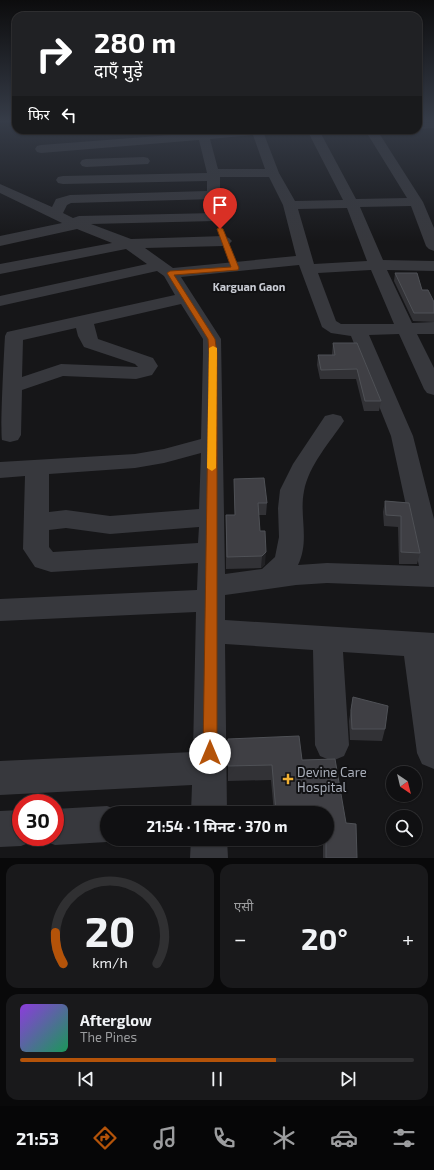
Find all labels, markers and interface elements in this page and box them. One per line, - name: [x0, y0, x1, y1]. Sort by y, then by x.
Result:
- text: 280 m: [94, 25, 176, 59]
- icon: right: [28, 28, 80, 80]
- text: दाएँ मुड़ें: [94, 59, 143, 81]
- icon: left: [58, 104, 80, 126]
- text: फिर: [28, 105, 50, 123]
- pin: [203, 188, 237, 229]
- icon: arrive: [209, 194, 231, 216]
- district label: Karguan Gaon: [213, 280, 285, 293]
- position arrow: [189, 732, 231, 774]
- place label: Devine Care Hospital: [297, 764, 367, 795]
- north arrow: [386, 766, 422, 802]
- map controls: [386, 766, 422, 846]
- marker: Devine Care Hospital: [282, 773, 294, 785]
- speed limit sign: 30: [12, 794, 64, 846]
- button: search: [386, 810, 422, 846]
- text: 21:54 · 1 मिनट · 370 m: [147, 817, 287, 835]
- text: एसी: [234, 898, 253, 914]
- text: 20: [85, 905, 135, 955]
- text: 20°: [301, 920, 348, 956]
- text: −: [234, 925, 247, 951]
- text: +: [402, 925, 414, 951]
- text: km/h: [92, 954, 128, 971]
- text: Afterglow: [80, 1011, 152, 1029]
- text: The Pines: [80, 1029, 137, 1045]
- icon: previous: [75, 1068, 97, 1090]
- icon: pause: [206, 1068, 228, 1090]
- icon: next: [337, 1068, 359, 1090]
- icon: directions: [91, 1124, 119, 1152]
- icon: music: [151, 1124, 179, 1152]
- icon: phone: [210, 1124, 238, 1152]
- icon: climate: [270, 1124, 298, 1152]
- icon: car: [330, 1124, 358, 1152]
- icon: filters: [390, 1124, 418, 1152]
- text: 21:53: [16, 1127, 59, 1149]

